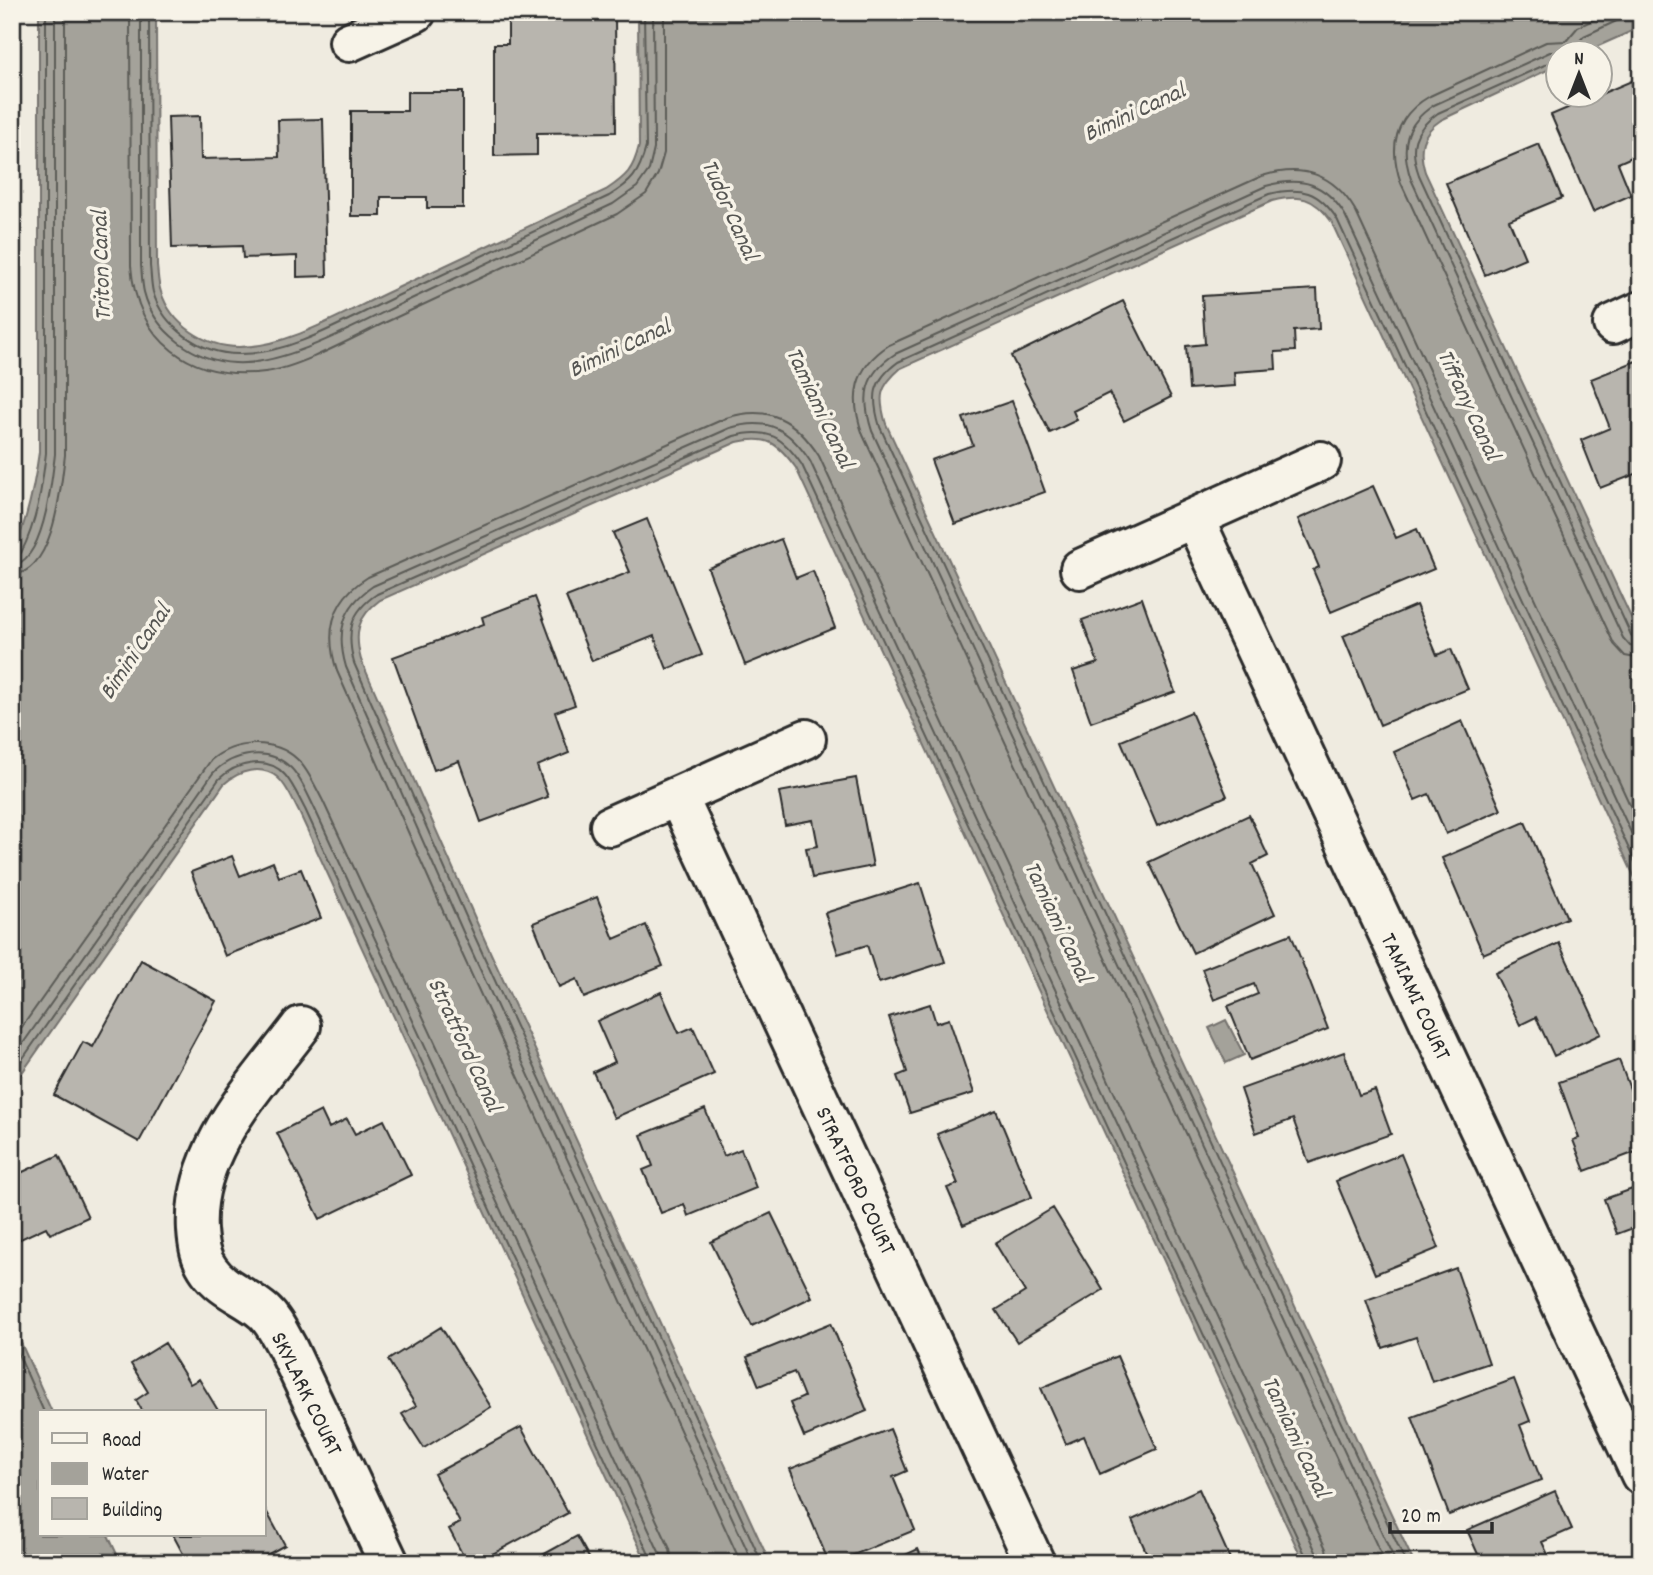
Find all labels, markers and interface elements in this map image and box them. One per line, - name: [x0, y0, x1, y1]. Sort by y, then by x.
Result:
- north arrow: [1544, 38, 1614, 108]
- text: N: [1574, 47, 1584, 74]
- water label: Bimini Canal: [1079, 74, 1194, 152]
- water label: Tudor Canal: [691, 154, 767, 268]
- water label: Triton Canal: [84, 208, 122, 322]
- water label: Bimini Canal: [564, 310, 679, 388]
- water label: Tamiami Canal: [775, 342, 862, 477]
- water label: Tiffany Canal: [1427, 344, 1509, 468]
- water label: Bimini Canal: [92, 596, 182, 707]
- water label: Tamiami Canal: [1013, 856, 1100, 991]
- street label: TAMIAMI COURT: [1370, 928, 1458, 1066]
- water label: Stratford Canal: [417, 973, 510, 1120]
- street label: STRATFORD COURT: [805, 1102, 903, 1261]
- street label: SKYLARK COURT: [261, 1327, 349, 1462]
- water label: Tamiami Canal: [1251, 1371, 1338, 1506]
- legend: [38, 1410, 266, 1536]
- text: Road: [102, 1427, 141, 1457]
- text: Water: [102, 1461, 149, 1491]
- scale bar: [1390, 1491, 1492, 1535]
- text: Building: [102, 1497, 162, 1527]
- text: 20 m: [1401, 1503, 1441, 1533]

